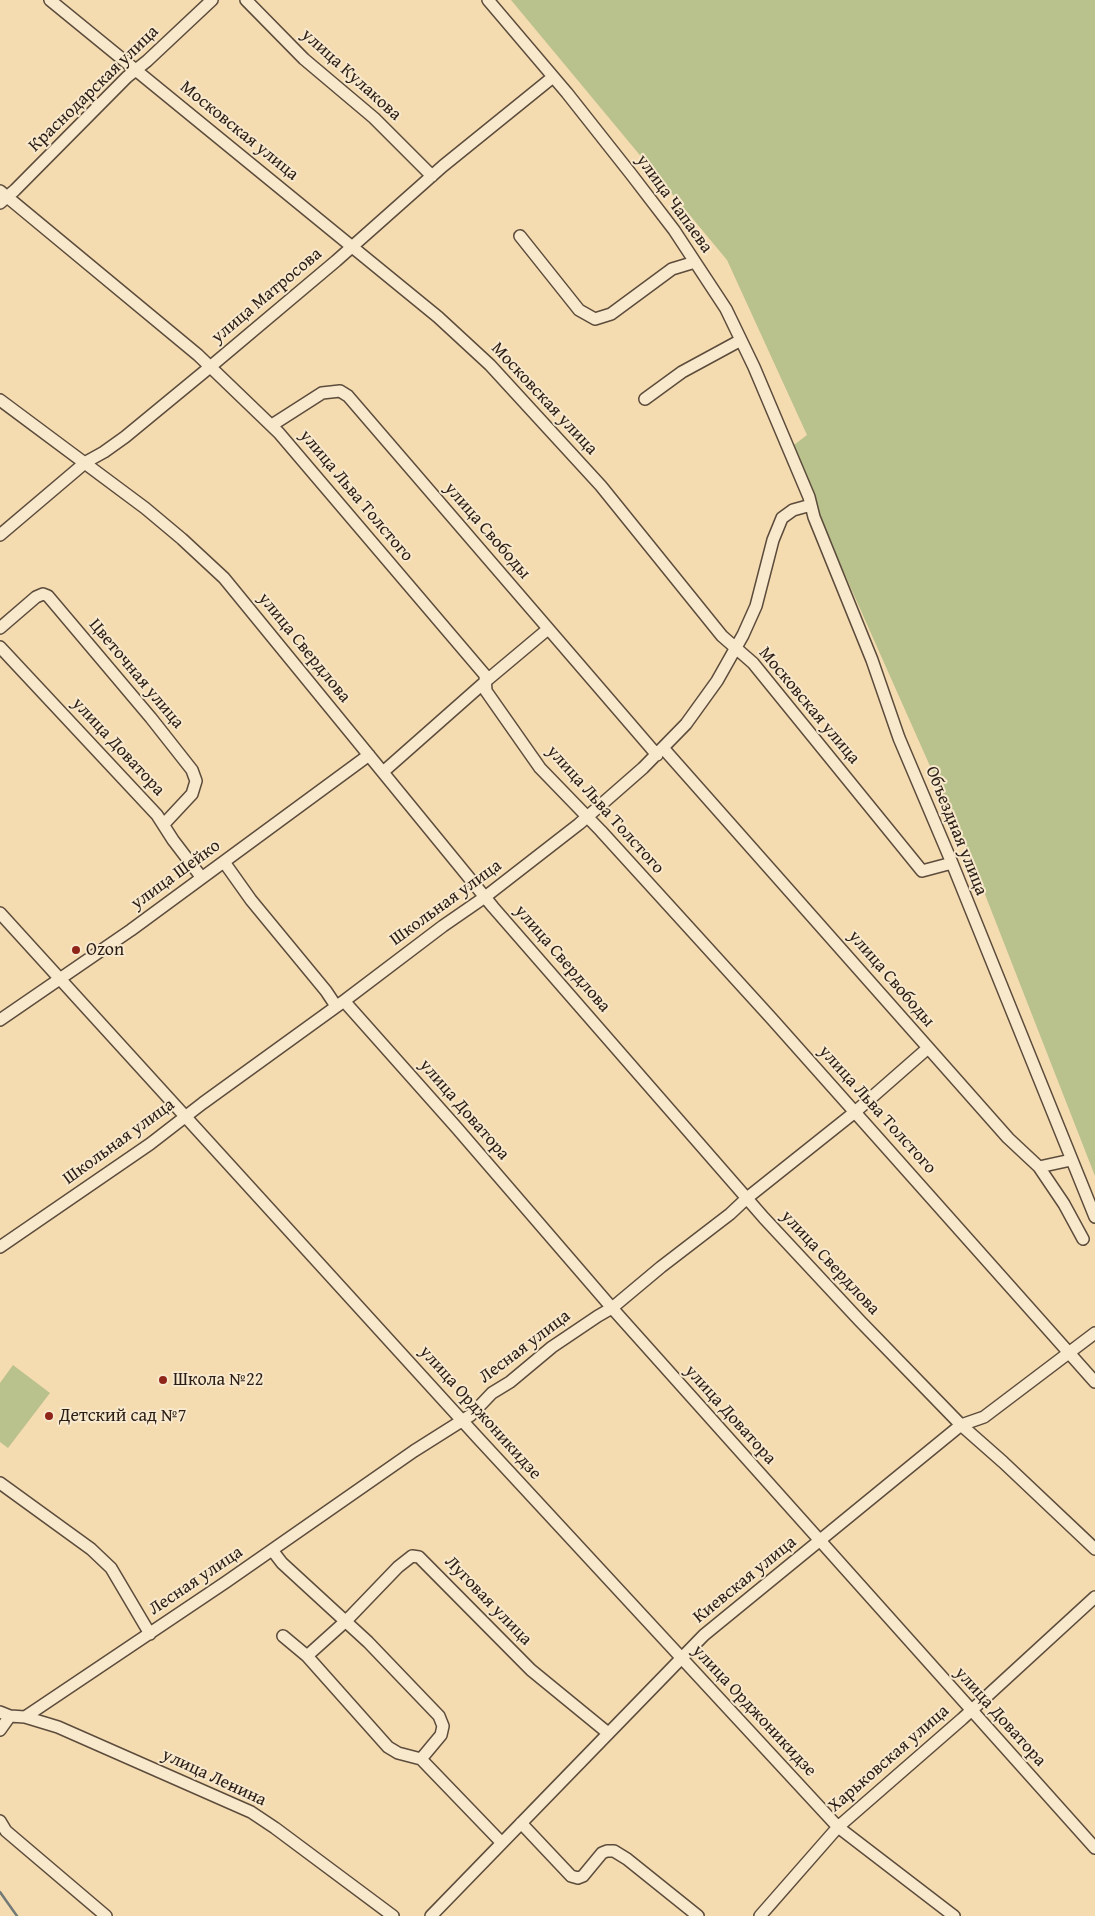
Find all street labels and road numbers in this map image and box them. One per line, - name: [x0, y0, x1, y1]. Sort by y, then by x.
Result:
- street label: Краснодарская улица: [24, 21, 164, 157]
- street label: улица Кулакова: [297, 24, 405, 126]
- street label: Московская улица: [175, 77, 303, 185]
- street label: улица Чапаева: [631, 150, 717, 258]
- street label: улица Матросова: [207, 244, 327, 348]
- street label: Московская улица: [486, 338, 602, 460]
- street label: улица Льва Толстого: [294, 426, 418, 566]
- street label: улица Свободы: [439, 478, 535, 584]
- street label: улица Свердлова: [253, 589, 355, 707]
- street label: Цветочная улица: [84, 615, 188, 733]
- street label: Московская улица: [754, 643, 864, 769]
- street label: улица Доватора: [67, 693, 169, 801]
- street label: улица Льва Толстого: [542, 741, 668, 879]
- street label: Объездная улица: [920, 763, 992, 899]
- street label: улица Шейко: [127, 835, 225, 915]
- street label: Школьная улица: [386, 855, 506, 951]
- street label: улица Свердлова: [509, 901, 615, 1017]
- street label: улица Свободы: [843, 926, 939, 1032]
- street label: улица Льва Толстого: [814, 1041, 940, 1179]
- street label: улица Доватора: [414, 1055, 514, 1165]
- street label: Школьная улица: [59, 1094, 179, 1190]
- street label: улица Свердлова: [776, 1206, 884, 1320]
- street label: Лесная улица: [475, 1306, 575, 1388]
- street label: улица Орджоникидзе: [414, 1342, 546, 1484]
- street label: улица Доватора: [680, 1361, 780, 1469]
- street label: Киевская улица: [689, 1532, 801, 1628]
- street label: Лесная улица: [145, 1542, 247, 1620]
- street label: Луговая улица: [440, 1552, 536, 1650]
- street label: улица Орджоникидзе: [687, 1640, 821, 1782]
- street label: улица Доватора: [950, 1663, 1050, 1771]
- street label: Харьковская улица: [824, 1701, 954, 1817]
- street label: улица Ленина: [158, 1744, 270, 1812]

